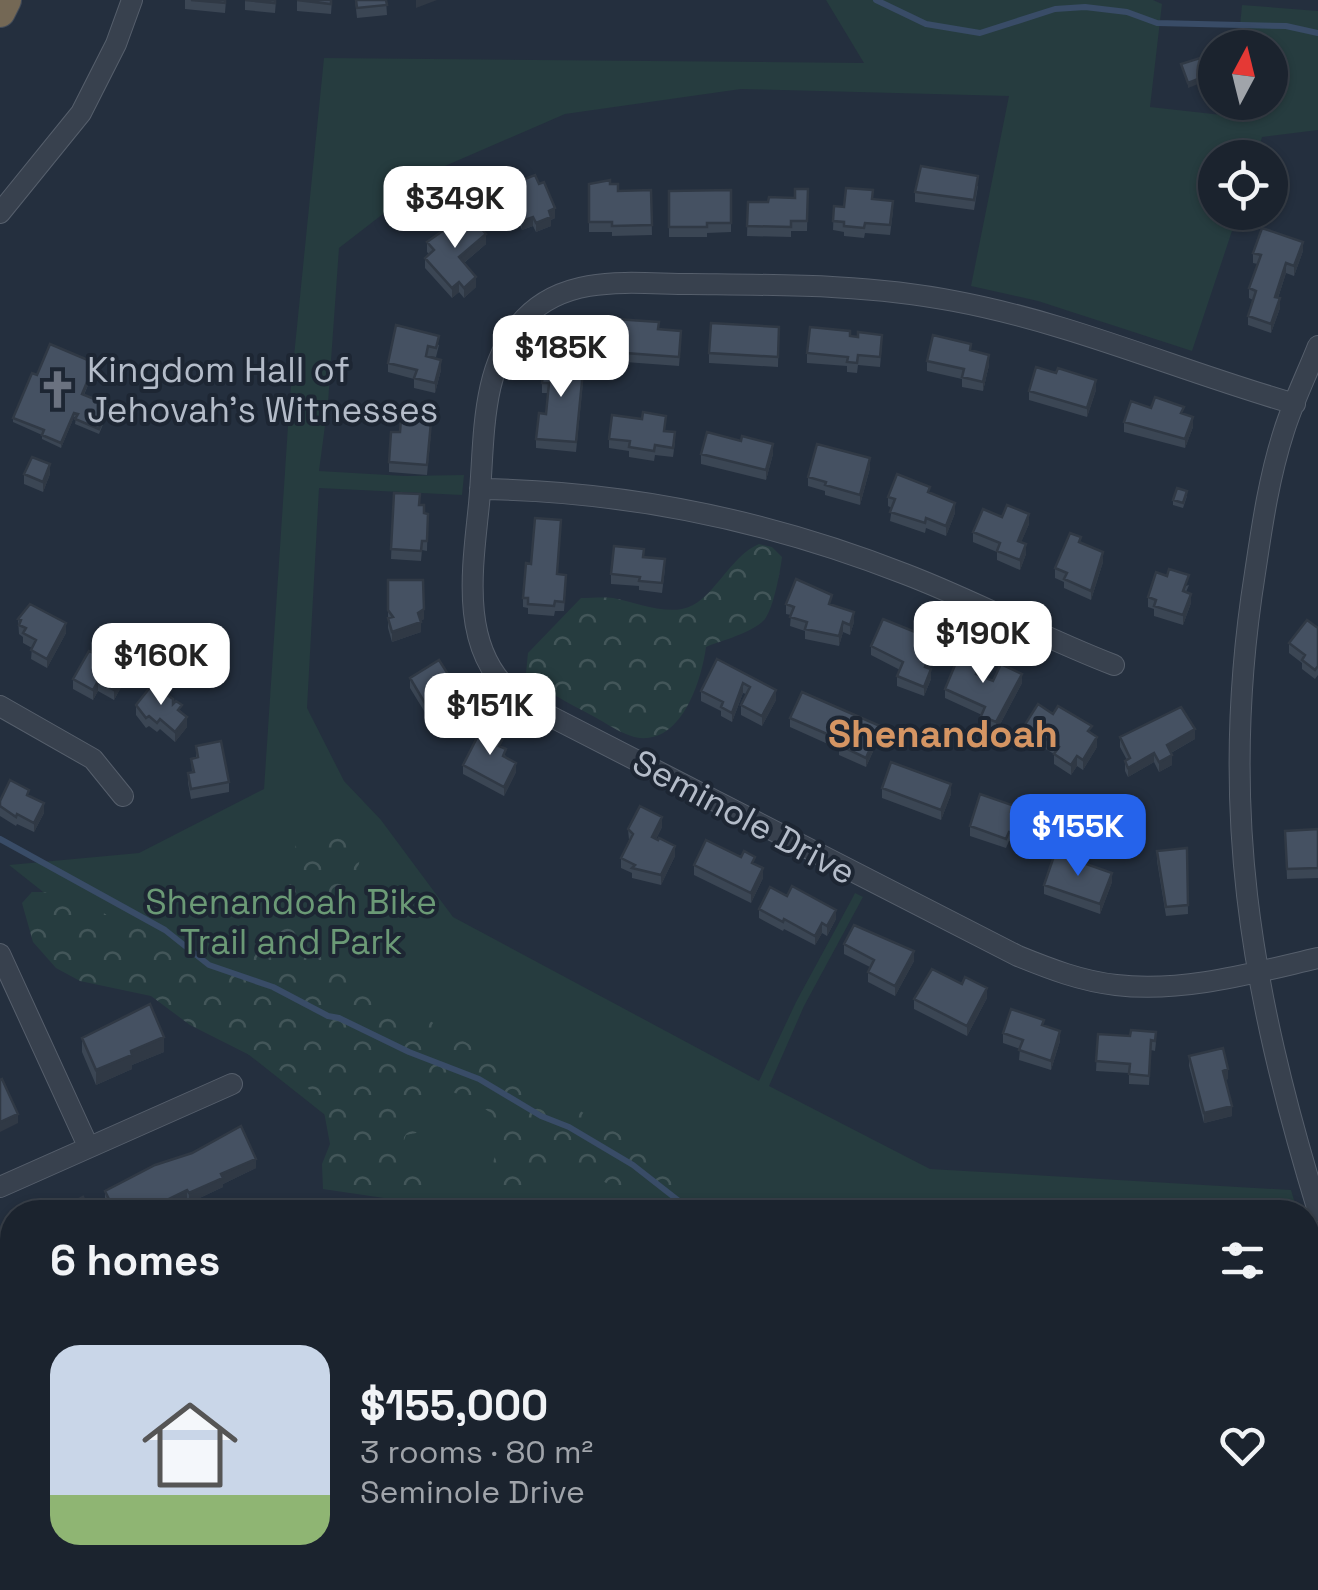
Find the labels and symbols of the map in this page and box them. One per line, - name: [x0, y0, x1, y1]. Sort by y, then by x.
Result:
- north arrow: [1198, 30, 1288, 120]
- pin: $349K: [385, 166, 525, 251]
- pin: $185K: [491, 315, 631, 400]
- place label: Kingdom Hall of Jehovah's Witnesses: [87, 348, 438, 432]
- church icon: Kingdom Hall of Jehovah's Witnesses: [36, 369, 78, 411]
- pin: $190K: [913, 601, 1053, 686]
- pin: $160K: [91, 623, 231, 708]
- pin: $151K: [420, 673, 560, 758]
- district label: Shenandoah: [828, 710, 1058, 758]
- street label: Seminole Drive: [625, 740, 863, 894]
- pin: $155K: [1008, 794, 1148, 879]
- park label: Shenandoah Bike Trail and Park: [145, 880, 437, 964]

